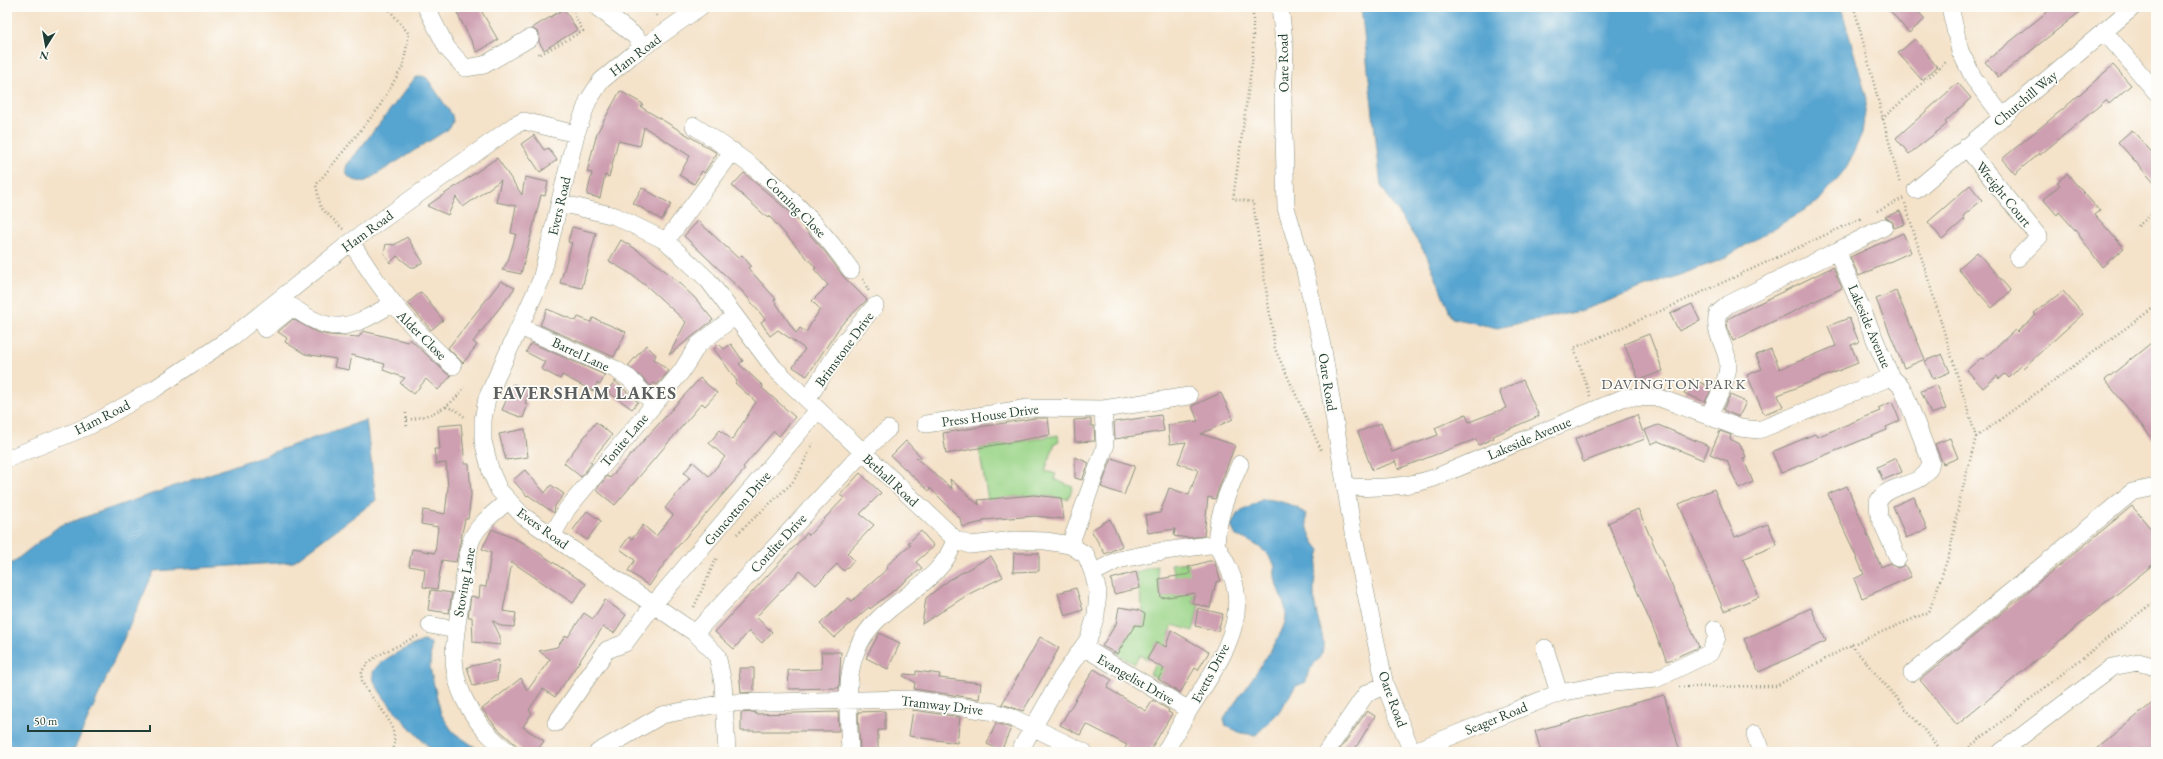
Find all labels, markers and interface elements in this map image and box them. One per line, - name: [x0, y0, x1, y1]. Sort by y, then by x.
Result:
- north arrow: [26, 26, 66, 66]
- street label: Ham Road: [606, 29, 665, 80]
- street label: Oare Road: [1273, 33, 1293, 92]
- text: N: [38, 48, 50, 64]
- street label: Churchill Way: [1989, 65, 2061, 130]
- street label: Wreight Court: [1972, 158, 2036, 231]
- street label: Corning Close: [762, 173, 831, 242]
- street label: Evers Road: [543, 174, 575, 237]
- street label: Ham Road: [337, 206, 397, 256]
- street label: Lakeside Avenue: [1844, 281, 1896, 371]
- street label: Alder Close: [393, 306, 451, 364]
- street label: Brimstone Drive: [811, 307, 878, 390]
- street label: Barrel Lane: [549, 333, 613, 375]
- street label: Oare Road: [1315, 352, 1342, 413]
- district label: DAVINGTON PARK: [1601, 374, 1747, 393]
- district label: FAVERSHAM LAKES: [493, 381, 677, 404]
- street label: Ham Road: [71, 395, 134, 439]
- street label: Press House Drive: [940, 399, 1040, 431]
- street label: Tonite Lane: [596, 409, 652, 471]
- street label: Lakeside Avenue: [1484, 412, 1574, 464]
- street label: Bethall Road: [859, 450, 923, 511]
- street label: Guncotton Drive: [700, 467, 775, 549]
- street label: Evers Road: [513, 503, 573, 553]
- street label: Cordite Drive: [746, 509, 810, 576]
- street label: Stoving Lane: [449, 545, 479, 618]
- street label: Evetts Drive: [1187, 640, 1233, 706]
- street label: Evangelist Drive: [1094, 650, 1178, 709]
- street label: Oare Road: [1375, 668, 1412, 730]
- street label: Tramway Drive: [900, 691, 985, 719]
- street label: Seager Road: [1462, 697, 1531, 739]
- scale bar: [28, 707, 150, 733]
- text: 50 m: [34, 713, 58, 729]

